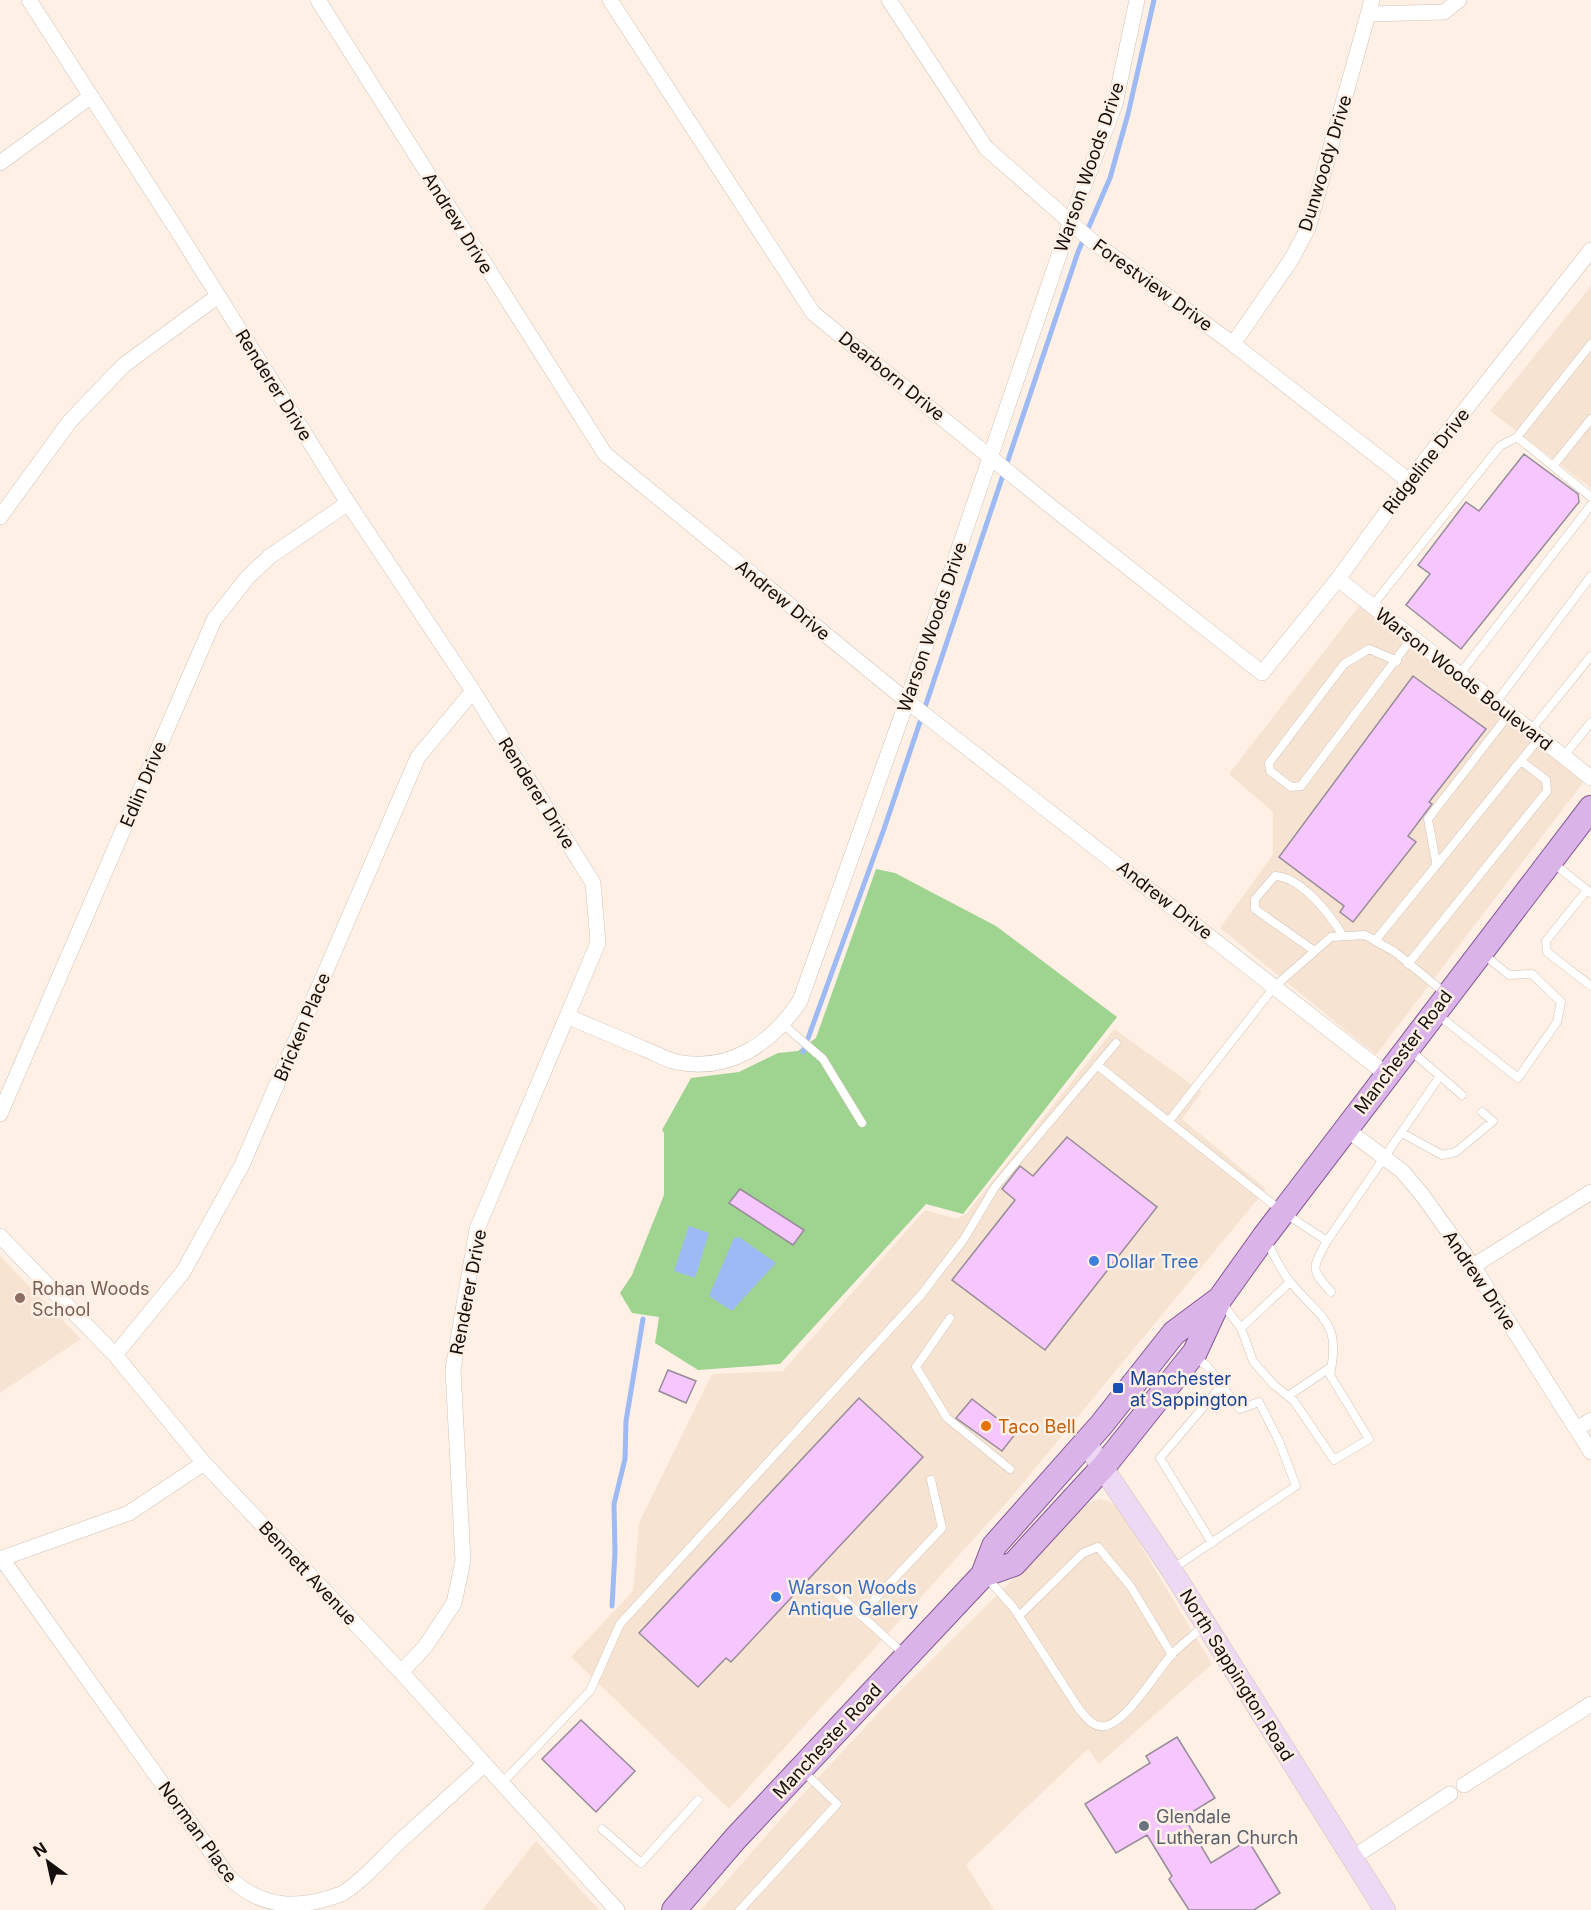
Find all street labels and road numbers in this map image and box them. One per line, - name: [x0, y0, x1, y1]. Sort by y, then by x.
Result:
- street label: Warson Woods Drive: [1050, 79, 1128, 255]
- street label: Dunwoody Drive: [1294, 92, 1356, 234]
- street label: Andrew Drive: [419, 169, 497, 277]
- street label: Forestview Drive: [1089, 235, 1217, 335]
- street label: Renderer Drive: [231, 325, 317, 445]
- street label: Dearborn Drive: [835, 327, 949, 425]
- street label: Ridgeline Drive: [1378, 404, 1474, 518]
- street label: Warson Woods Drive: [893, 539, 971, 715]
- street label: Andrew Drive: [732, 556, 834, 644]
- street label: Warson Woods Boulevard: [1371, 603, 1557, 755]
- street label: Renderer Drive: [494, 733, 580, 853]
- street label: Edlin Drive: [116, 738, 170, 830]
- street label: Andrew Drive: [1113, 856, 1217, 944]
- street label: Bricken Place: [270, 970, 334, 1084]
- street label: Manchester Road: [1350, 986, 1456, 1118]
- street label: Andrew Drive: [1439, 1226, 1521, 1334]
- street label: Renderer Drive: [446, 1227, 490, 1357]
- street label: Bennett Avenue: [255, 1517, 361, 1629]
- street label: North Sappington Road: [1176, 1585, 1298, 1765]
- street label: Manchester Road: [768, 1679, 886, 1803]
- street label: Norman Place: [154, 1777, 242, 1887]

